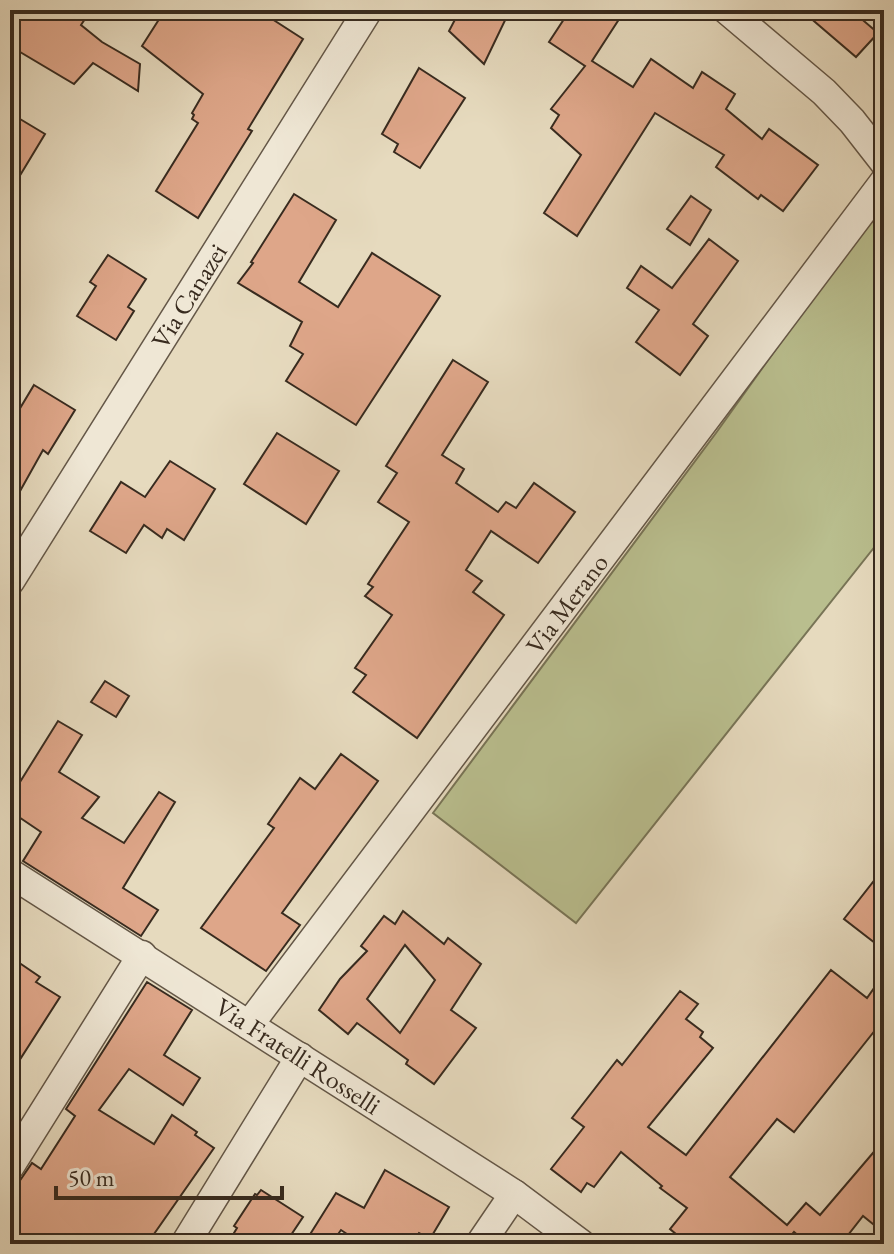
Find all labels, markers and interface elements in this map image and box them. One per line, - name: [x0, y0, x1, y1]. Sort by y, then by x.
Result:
- street label: Via Canazei: [143, 237, 235, 355]
- street label: Via Merano: [518, 547, 616, 661]
- street label: Via Fratelli Rosselli: [209, 990, 387, 1122]
- scale bar: [56, 1150, 282, 1200]
- text: 50 m: [68, 1162, 115, 1193]

